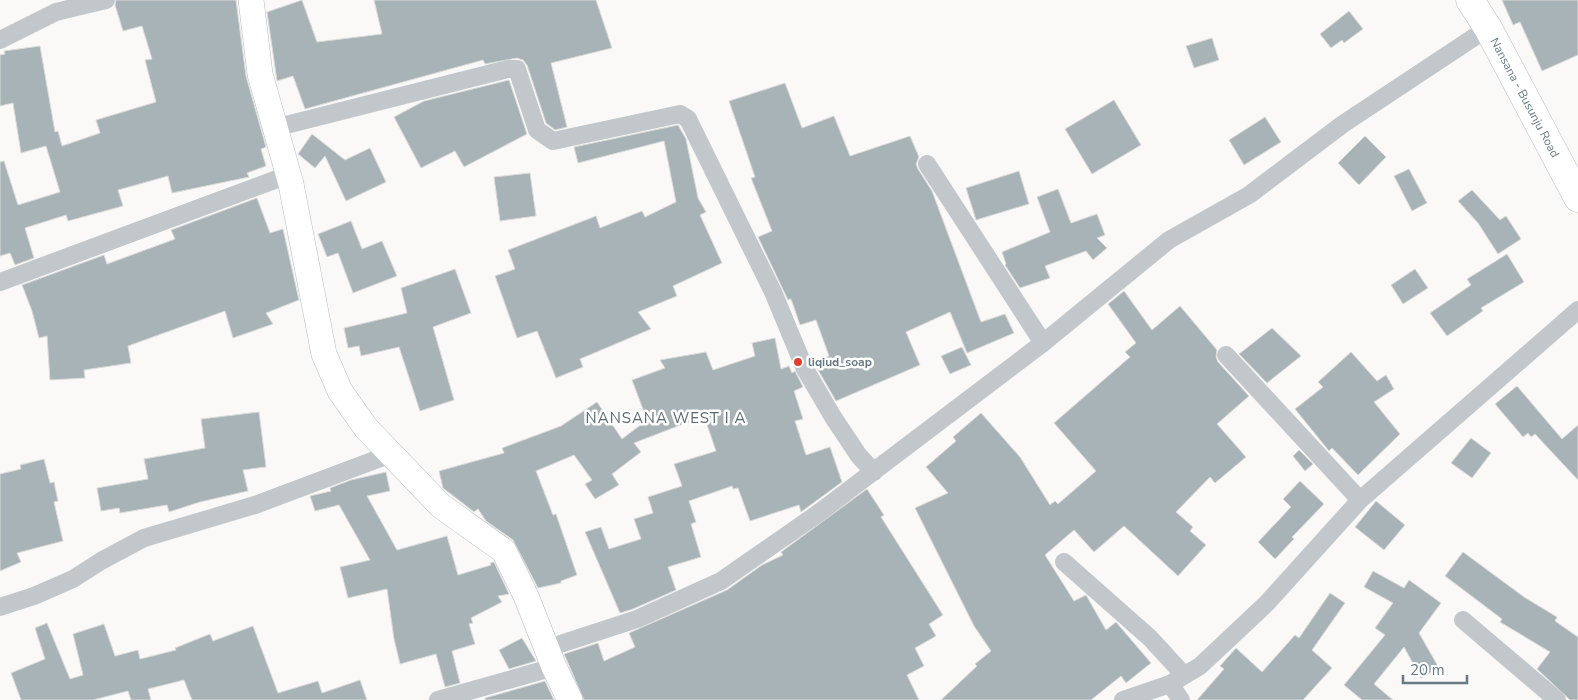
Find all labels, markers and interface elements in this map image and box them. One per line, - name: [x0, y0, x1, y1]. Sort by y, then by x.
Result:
- street label: Nansana - Busunju Road: [1487, 35, 1563, 160]
- place label: liqiud_soap: [808, 354, 872, 370]
- marker: liqiud_soap: [792, 356, 804, 368]
- district label: NANSANA WEST I A: [586, 408, 746, 428]
- scale bar: [1403, 652, 1467, 684]
- text: 20 m: [1410, 660, 1445, 680]

